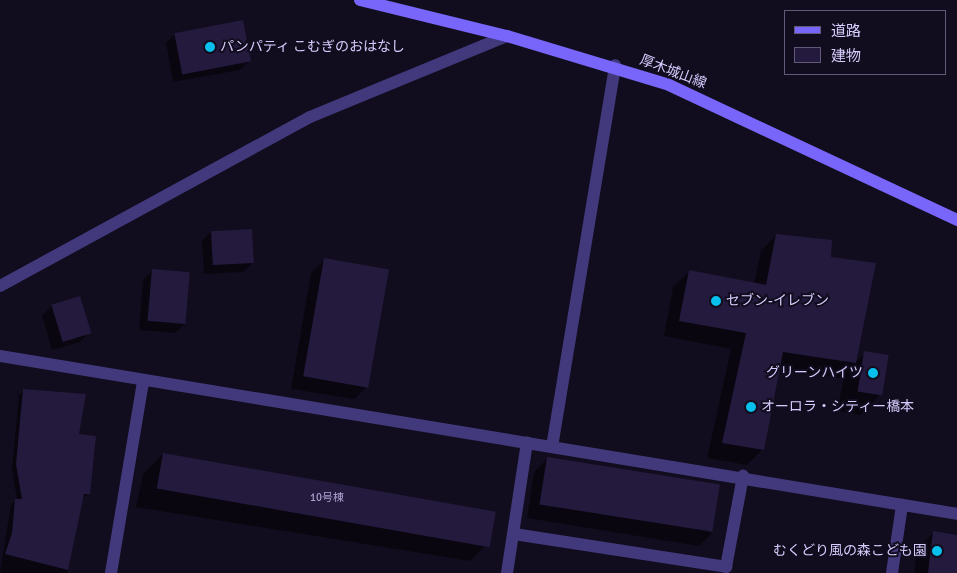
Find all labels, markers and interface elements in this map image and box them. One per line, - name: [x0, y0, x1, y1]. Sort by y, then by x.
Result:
- legend: [784, 10, 947, 75]
- text: 道路: [831, 22, 861, 40]
- place label: パンパティ こむぎのおはなし: [220, 39, 405, 55]
- marker: パンパティ こむぎのおはなし: [204, 41, 216, 53]
- text: 建物: [831, 47, 861, 65]
- street label: 厚木城山線: [637, 52, 709, 92]
- place label: セブン-イレブン: [726, 293, 829, 309]
- marker: セブン-イレブン: [710, 295, 722, 307]
- place label: グリーンハイツ: [765, 365, 863, 381]
- marker: グリーンハイツ: [867, 367, 879, 379]
- place label: オーロラ・シティー橋本: [761, 399, 915, 415]
- marker: オーロラ・シティー橋本: [745, 401, 757, 413]
- house number: 10号棟: [310, 491, 344, 505]
- place label: むくどり風の森こども園: [773, 543, 927, 559]
- marker: むくどり風の森こども園: [931, 545, 943, 557]

